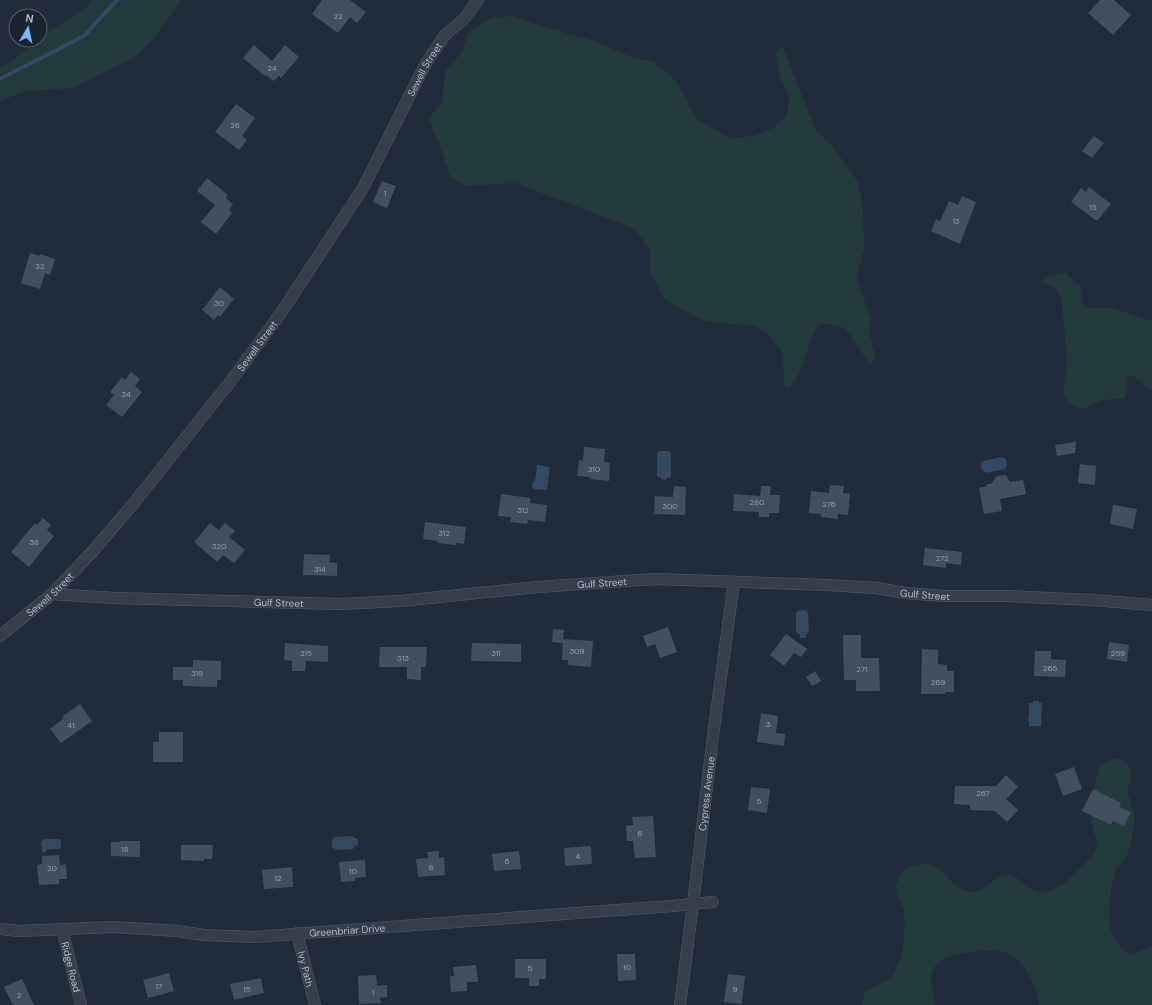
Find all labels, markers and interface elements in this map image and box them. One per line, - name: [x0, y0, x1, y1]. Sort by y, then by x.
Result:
- north arrow: [8, 8, 48, 48]
- text: N: [25, 11, 35, 26]
- house number: 22: [333, 11, 343, 21]
- street label: Sewell Street: [404, 40, 445, 98]
- house number: 24: [267, 63, 277, 73]
- house number: 26: [230, 120, 240, 130]
- house number: 1: [384, 188, 386, 198]
- house number: 15: [1089, 202, 1097, 212]
- house number: 13: [952, 216, 960, 226]
- house number: 32: [35, 261, 45, 271]
- house number: 30: [214, 298, 225, 308]
- street label: Sewell Street: [234, 318, 280, 374]
- house number: 34: [121, 389, 131, 399]
- house number: 310: [588, 464, 601, 474]
- house number: 280: [750, 497, 765, 507]
- house number: 276: [822, 499, 836, 509]
- house number: 300: [662, 501, 678, 511]
- house number: 312: [517, 505, 529, 515]
- house number: 312: [438, 528, 450, 538]
- house number: 38: [29, 537, 39, 547]
- house number: 320: [212, 541, 227, 551]
- house number: 272: [935, 553, 949, 563]
- house number: 314: [314, 564, 326, 574]
- street label: Sewell Street: [23, 569, 76, 619]
- street label: Gulf Street: [576, 574, 627, 591]
- street label: Gulf Street: [899, 586, 950, 603]
- street label: Gulf Street: [254, 595, 304, 610]
- house number: 309: [569, 646, 585, 656]
- house number: 315: [300, 648, 312, 658]
- house number: 311: [491, 648, 501, 658]
- house number: 259: [1111, 648, 1125, 658]
- house number: 313: [397, 653, 409, 663]
- house number: 265: [1043, 663, 1057, 673]
- house number: 271: [856, 664, 868, 674]
- house number: 319: [191, 668, 203, 678]
- house number: 269: [931, 677, 945, 687]
- house number: 3: [766, 719, 771, 729]
- house number: 41: [67, 720, 75, 730]
- street label: Cypress Avenue: [695, 755, 717, 832]
- house number: 267: [976, 788, 990, 798]
- house number: 5: [757, 796, 762, 806]
- house number: 6: [637, 828, 643, 838]
- house number: 18: [121, 844, 129, 854]
- house number: 4: [576, 851, 581, 861]
- house number: 6: [504, 856, 510, 866]
- house number: 8: [429, 862, 434, 872]
- house number: 20: [47, 863, 58, 873]
- house number: 10: [349, 866, 358, 876]
- house number: 12: [274, 873, 282, 883]
- street label: Greenbriar Drive: [309, 921, 386, 939]
- street label: Ridge Road: [59, 940, 84, 993]
- street label: Ivy Path: [295, 950, 317, 988]
- house number: 10: [623, 962, 632, 972]
- house number: 5: [528, 963, 533, 973]
- house number: 17: [156, 981, 162, 991]
- house number: 15: [243, 984, 251, 994]
- house number: 9: [732, 984, 738, 994]
- house number: 1: [372, 987, 374, 997]
- house number: 2: [17, 990, 22, 1000]

